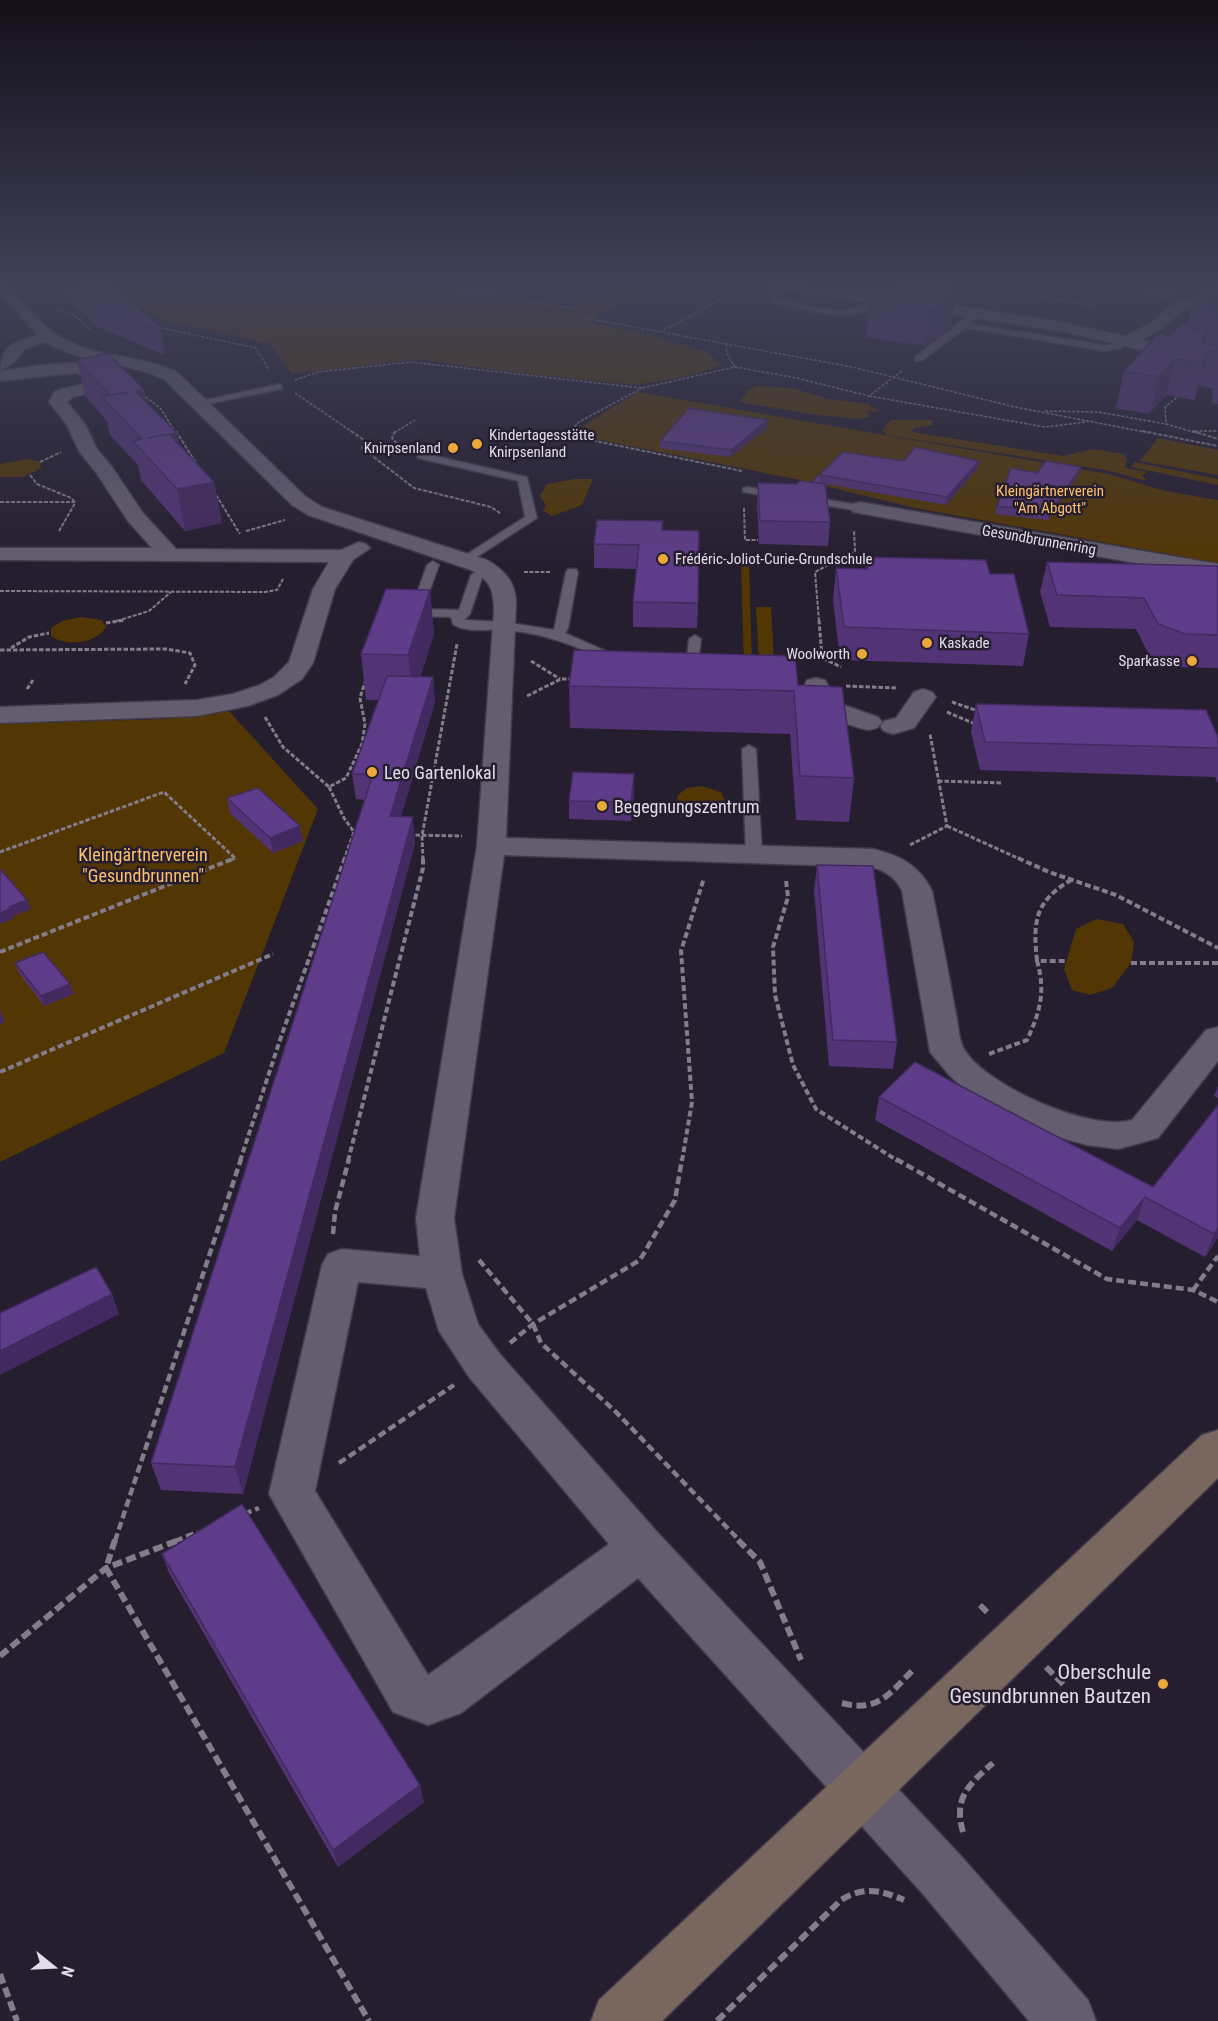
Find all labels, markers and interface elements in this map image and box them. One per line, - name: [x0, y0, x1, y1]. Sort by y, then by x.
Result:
- place label: Kindertagesstätte Knirpsenland: [489, 426, 595, 461]
- marker: Kindertagesstätte Knirpsenland: [470, 437, 484, 451]
- place label: Knirpsenland: [364, 439, 441, 457]
- marker: Knirpsenland: [446, 441, 460, 455]
- park label: Kleingärtnerverein "Am Abgott": [996, 482, 1104, 517]
- street label: Gesundbrunnenring: [981, 521, 1097, 559]
- place label: Frédéric-Joliot-Curie-Grundschule: [675, 550, 873, 568]
- marker: Frédéric-Joliot-Curie-Grundschule: [656, 552, 670, 566]
- place label: Kaskade: [939, 634, 990, 652]
- marker: Kaskade: [920, 636, 934, 650]
- place label: Woolworth: [786, 645, 850, 663]
- marker: Woolworth: [855, 647, 869, 661]
- place label: Sparkasse: [1118, 652, 1180, 670]
- marker: Sparkasse: [1185, 654, 1199, 668]
- place label: Leo Gartenlokal: [384, 762, 496, 783]
- marker: Leo Gartenlokal: [365, 765, 379, 779]
- place label: Begegnungszentrum: [614, 796, 760, 817]
- marker: Begegnungszentrum: [595, 799, 609, 813]
- park label: Kleingärtnerverein "Gesundbrunnen": [78, 844, 208, 886]
- place label: Oberschule Gesundbrunnen Bautzen: [949, 1660, 1151, 1708]
- marker: Oberschule Gesundbrunnen Bautzen: [1156, 1677, 1170, 1691]
- north arrow: [24, 1937, 84, 1997]
- text: N: [57, 1964, 78, 1979]

